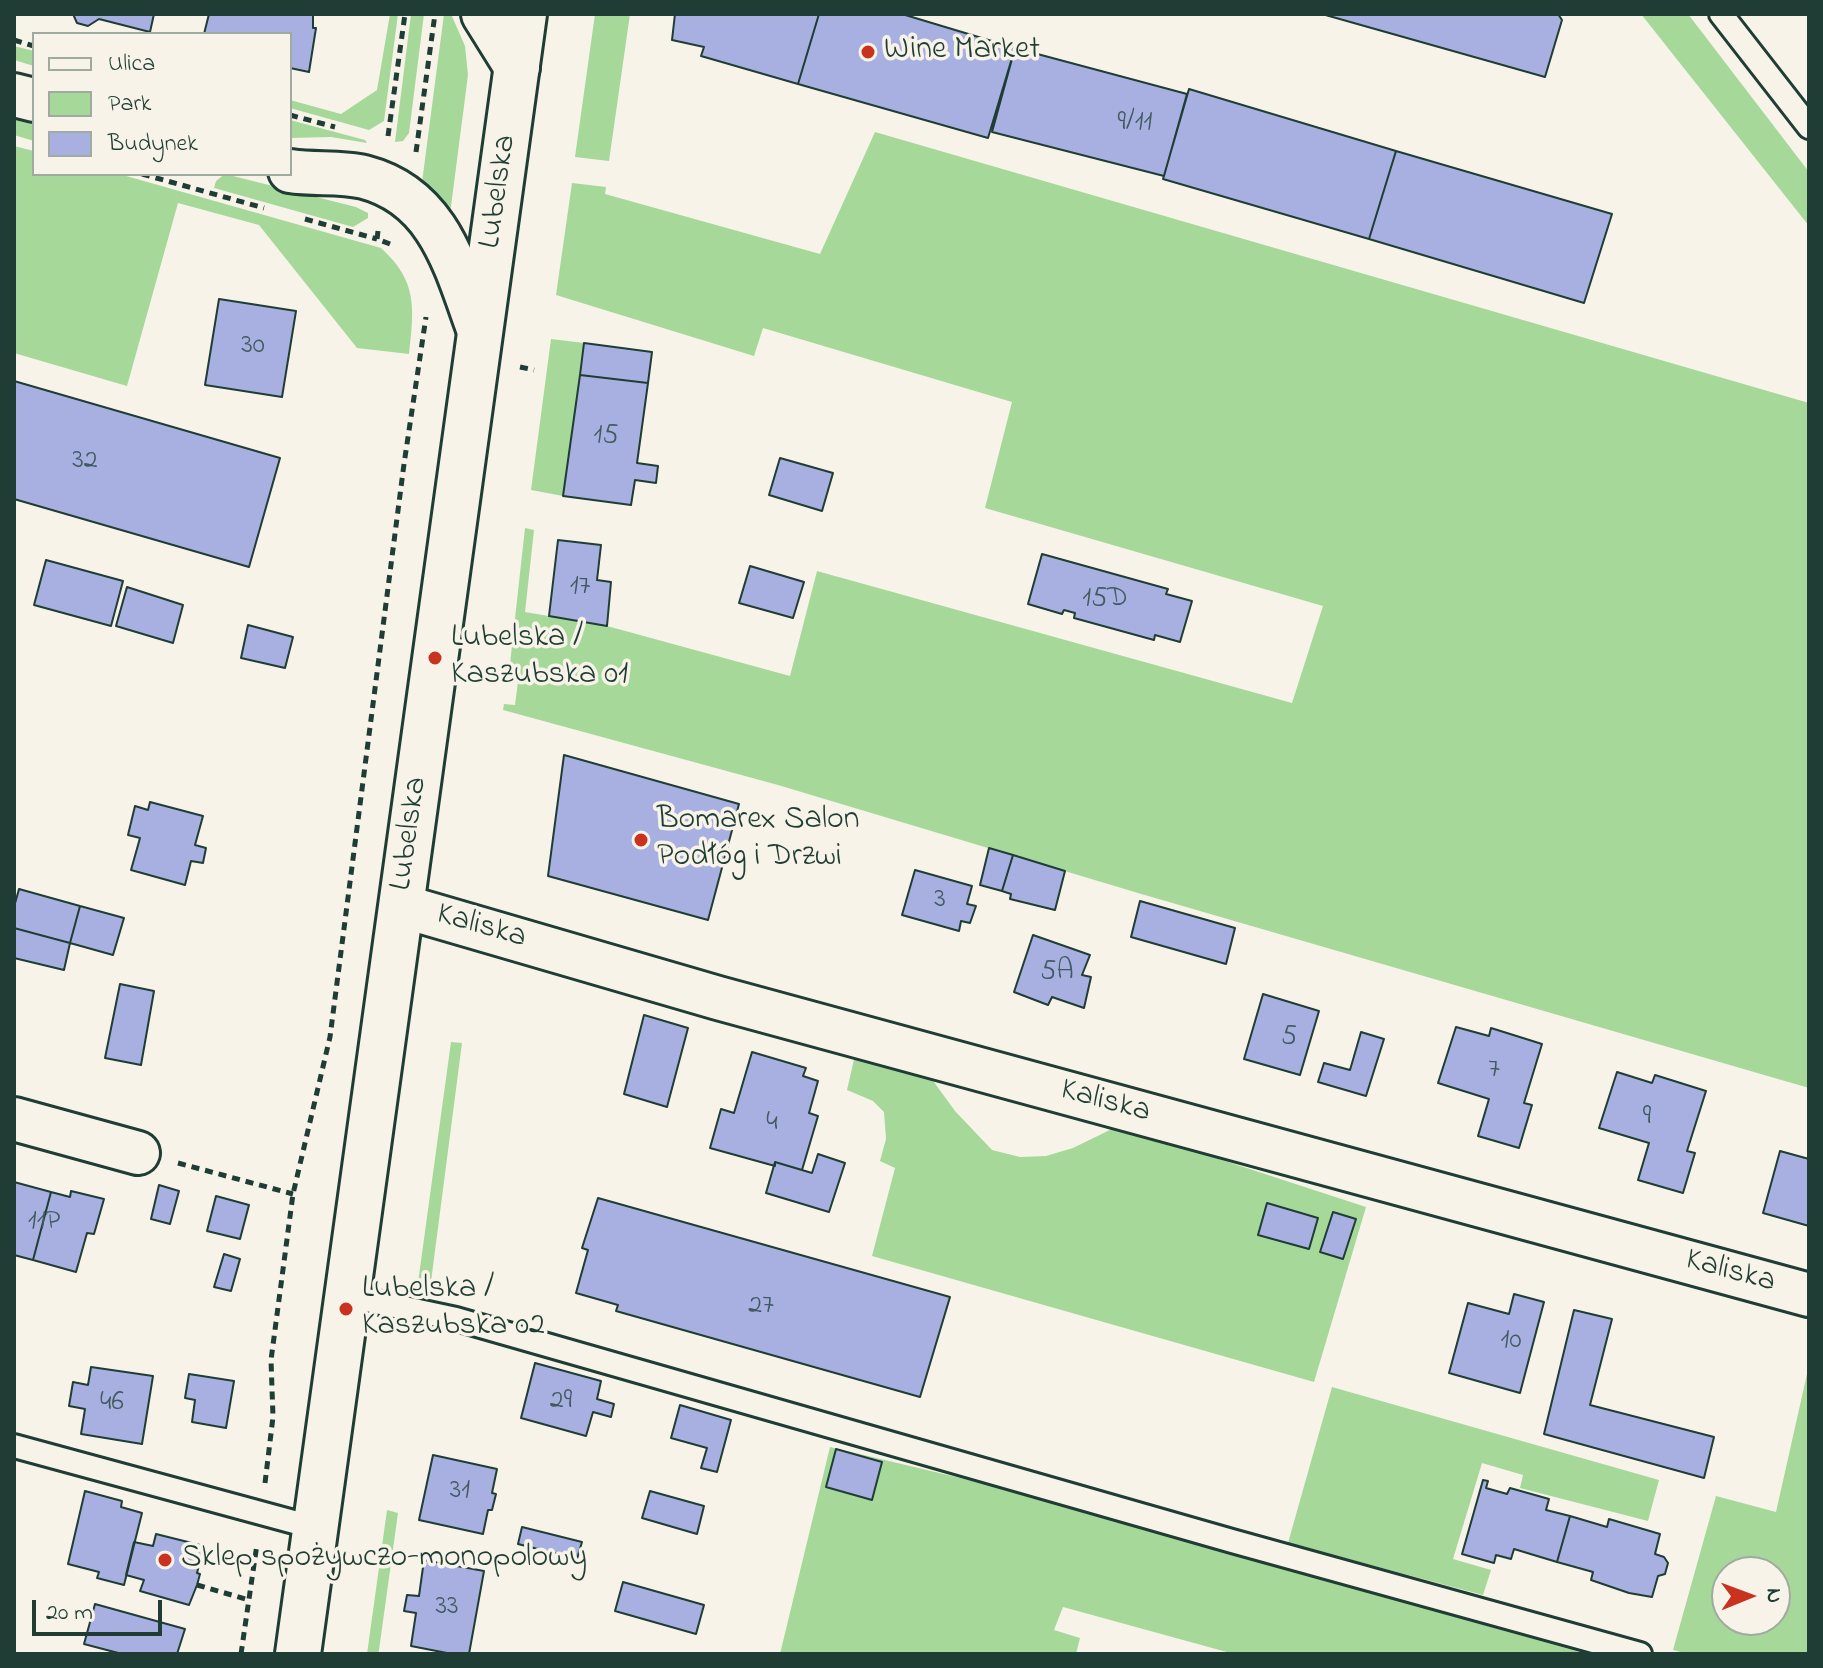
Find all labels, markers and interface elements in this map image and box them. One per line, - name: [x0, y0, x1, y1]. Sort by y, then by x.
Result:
- legend: [32, 32, 292, 176]
- place label: Wine Market: [884, 33, 1040, 71]
- marker: Wine Market: [859, 43, 877, 61]
- text: Ulica: [108, 47, 155, 82]
- text: Park: [108, 87, 151, 122]
- house number: 9/11: [1118, 107, 1152, 141]
- text: Budynek: [108, 127, 198, 162]
- street label: Lubelska: [473, 133, 527, 251]
- house number: 30: [241, 330, 265, 364]
- house number: 15: [594, 420, 618, 454]
- house number: 32: [72, 445, 98, 479]
- house number: 17: [570, 571, 590, 605]
- house number: 15D: [1082, 583, 1128, 617]
- place label: Lubelska / Kaszubska 01: [451, 621, 628, 696]
- marker: Lubelska / Kaszubska 01: [426, 649, 444, 667]
- street label: Lubelska: [384, 775, 438, 893]
- place label: Bomarex Salon Podłóg i Drzwi: [657, 803, 859, 878]
- marker: Bomarex Salon Podłóg i Drzwi: [632, 831, 650, 849]
- house number: 3: [934, 884, 946, 918]
- street label: Kaliska: [432, 897, 530, 959]
- house number: 5A: [1040, 956, 1074, 990]
- house number: 5: [1281, 1021, 1297, 1055]
- house number: 7: [1488, 1054, 1500, 1088]
- street label: Kaliska: [1056, 1073, 1154, 1133]
- house number: 9: [1643, 1101, 1651, 1135]
- house number: 4: [766, 1107, 778, 1141]
- house number: 11P: [28, 1206, 60, 1240]
- street label: Kaliska: [1681, 1243, 1779, 1303]
- place label: Lubelska / Kaszubska 02: [362, 1272, 545, 1347]
- house number: 27: [748, 1290, 774, 1324]
- marker: Lubelska / Kaszubska 02: [337, 1300, 355, 1318]
- house number: 10: [1501, 1325, 1521, 1359]
- house number: 29: [550, 1385, 572, 1419]
- house number: 46: [100, 1387, 124, 1421]
- house number: 31: [450, 1475, 470, 1509]
- place label: Sklep spożywczo-monopolowy: [181, 1541, 587, 1579]
- marker: Sklep spożywczo-monopolowy: [156, 1551, 174, 1569]
- north arrow: [1711, 1556, 1791, 1636]
- scale bar: [36, 1584, 166, 1634]
- text: N: [1757, 1588, 1789, 1603]
- house number: 33: [435, 1591, 459, 1625]
- text: 20 m: [46, 1596, 93, 1631]

